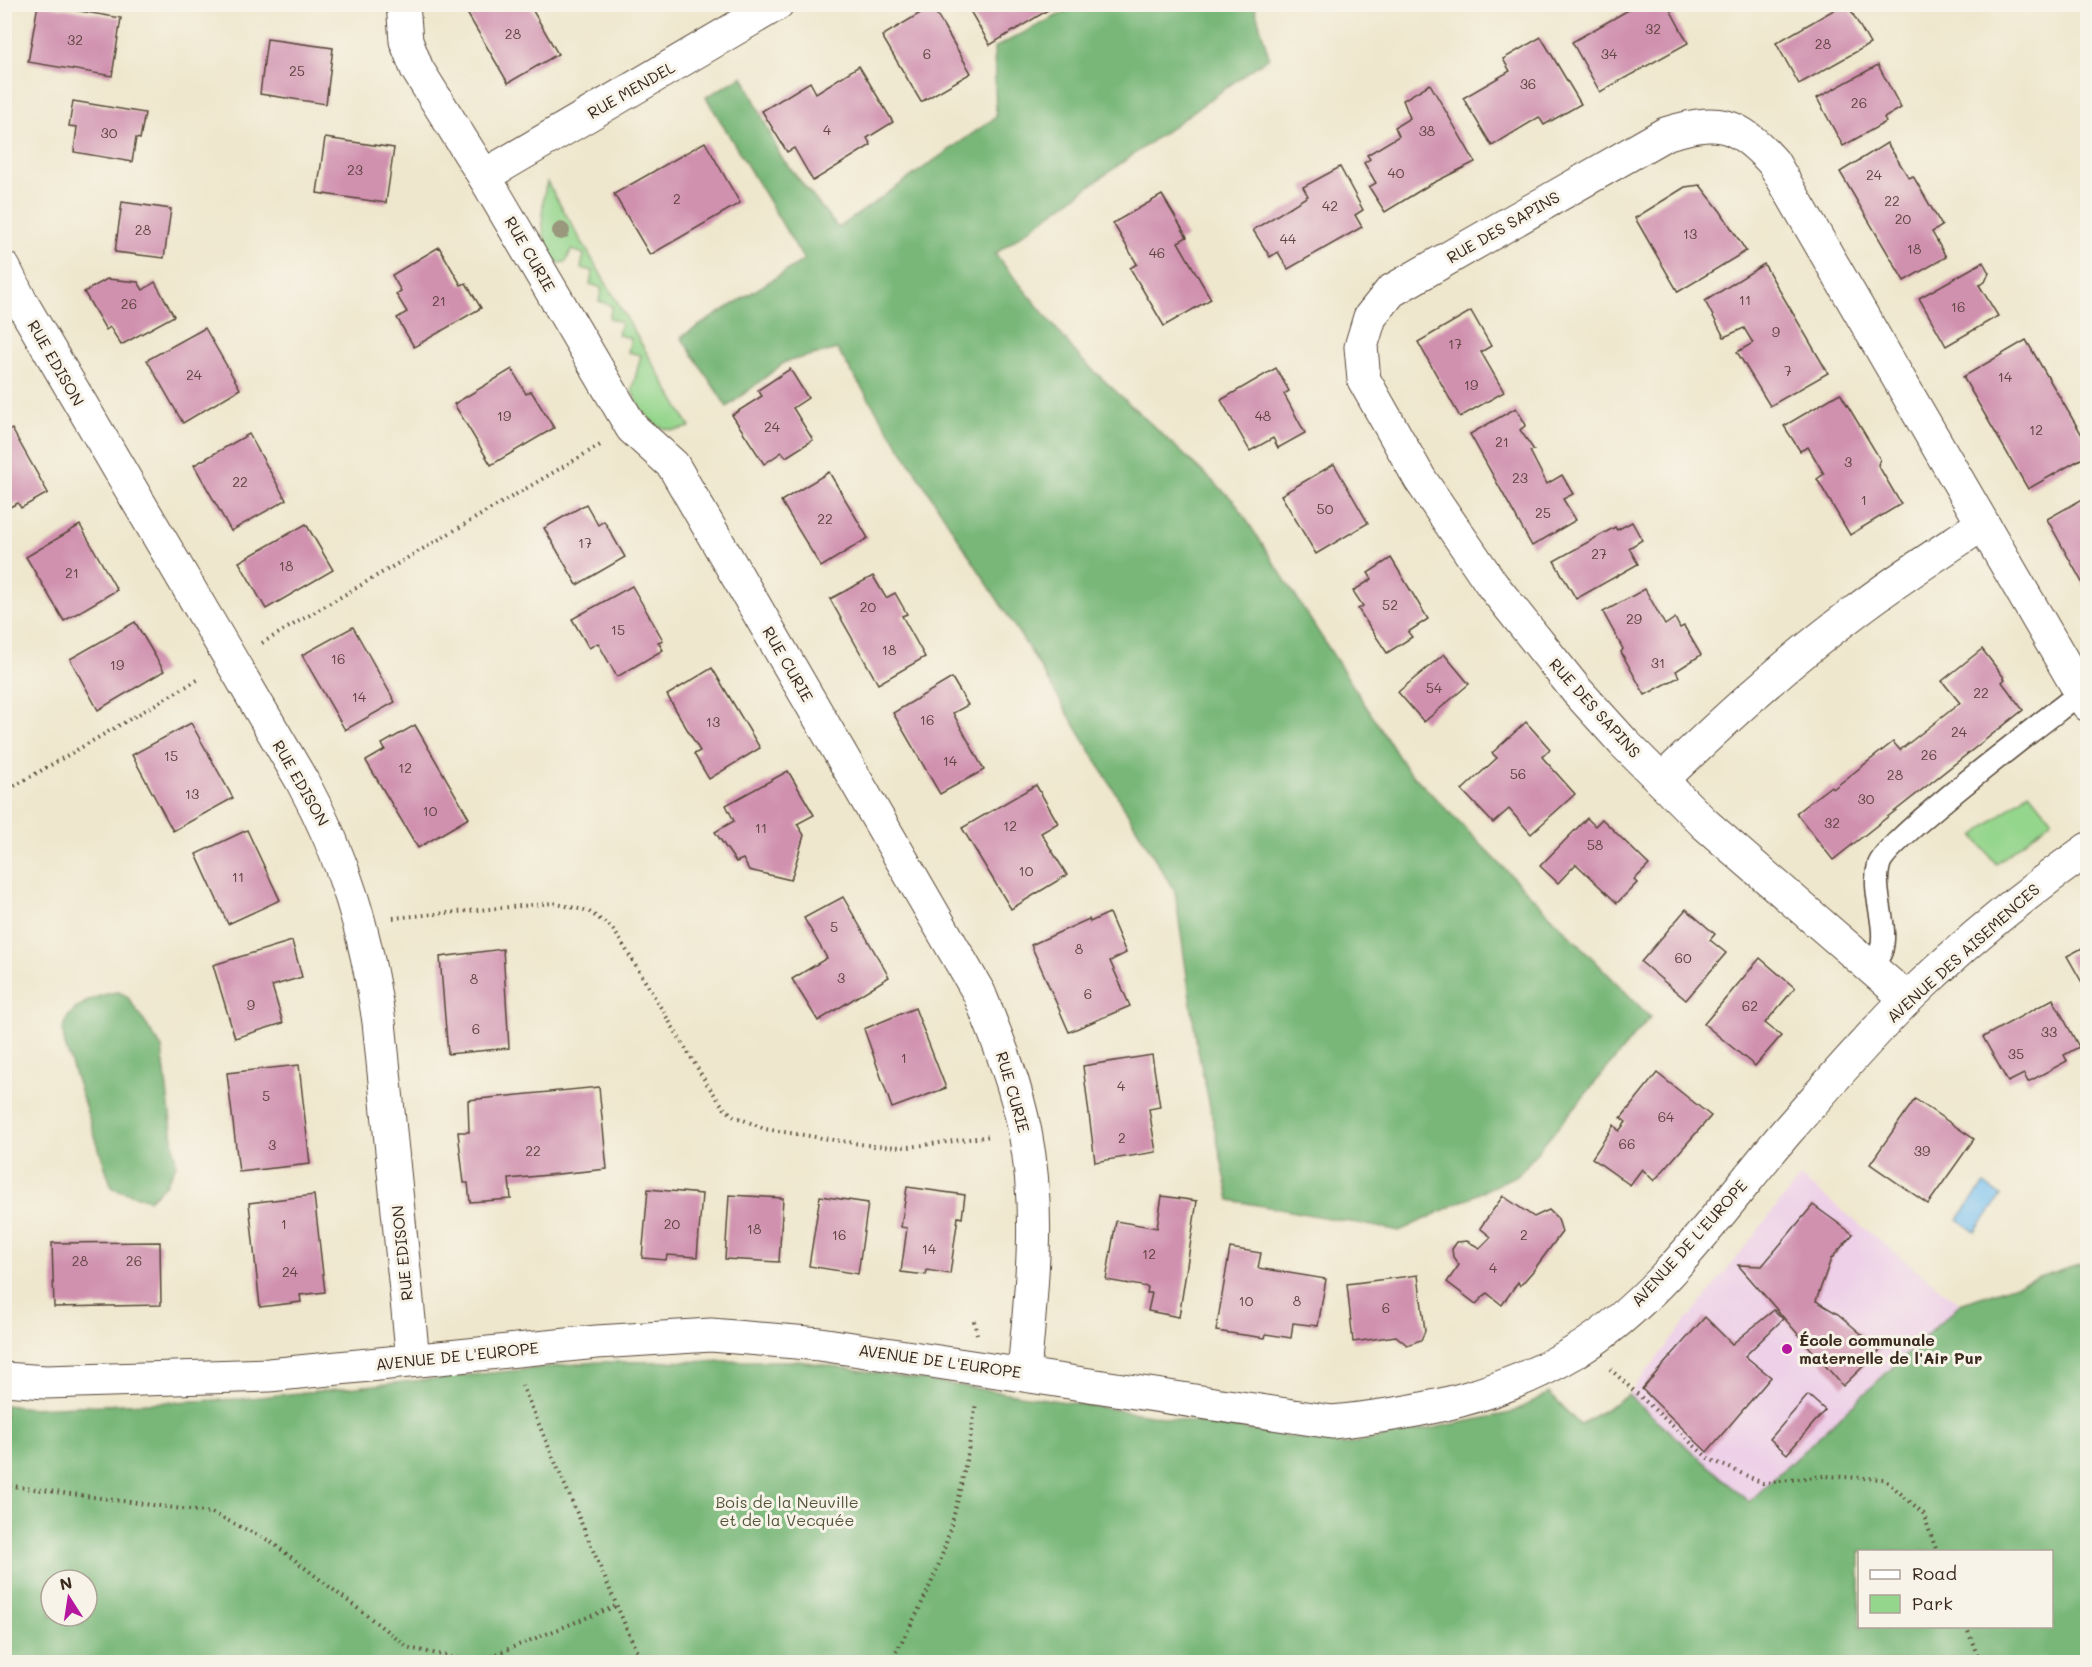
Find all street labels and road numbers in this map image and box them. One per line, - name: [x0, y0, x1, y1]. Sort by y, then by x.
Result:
- street label: RUE MENDEL: [583, 56, 679, 123]
- street label: RUE DES SAPINS: [1442, 186, 1563, 267]
- street label: RUE CURIE: [500, 212, 560, 295]
- street label: RUE EDISON: [23, 316, 89, 410]
- street label: RUE CURIE: [758, 622, 818, 705]
- street label: RUE DES SAPINS: [1545, 653, 1646, 762]
- street label: RUE EDISON: [268, 736, 334, 830]
- street label: AVENUE DES AISEMENCES: [1882, 878, 2044, 1027]
- street label: RUE CURIE: [992, 1049, 1035, 1135]
- street label: AVENUE DE L'EUROPE: [1626, 1175, 1751, 1311]
- street label: RUE EDISON: [386, 1204, 417, 1302]
- street label: AVENUE DE L'EUROPE: [374, 1336, 540, 1375]
- street label: AVENUE DE L'EUROPE: [857, 1339, 1023, 1382]

